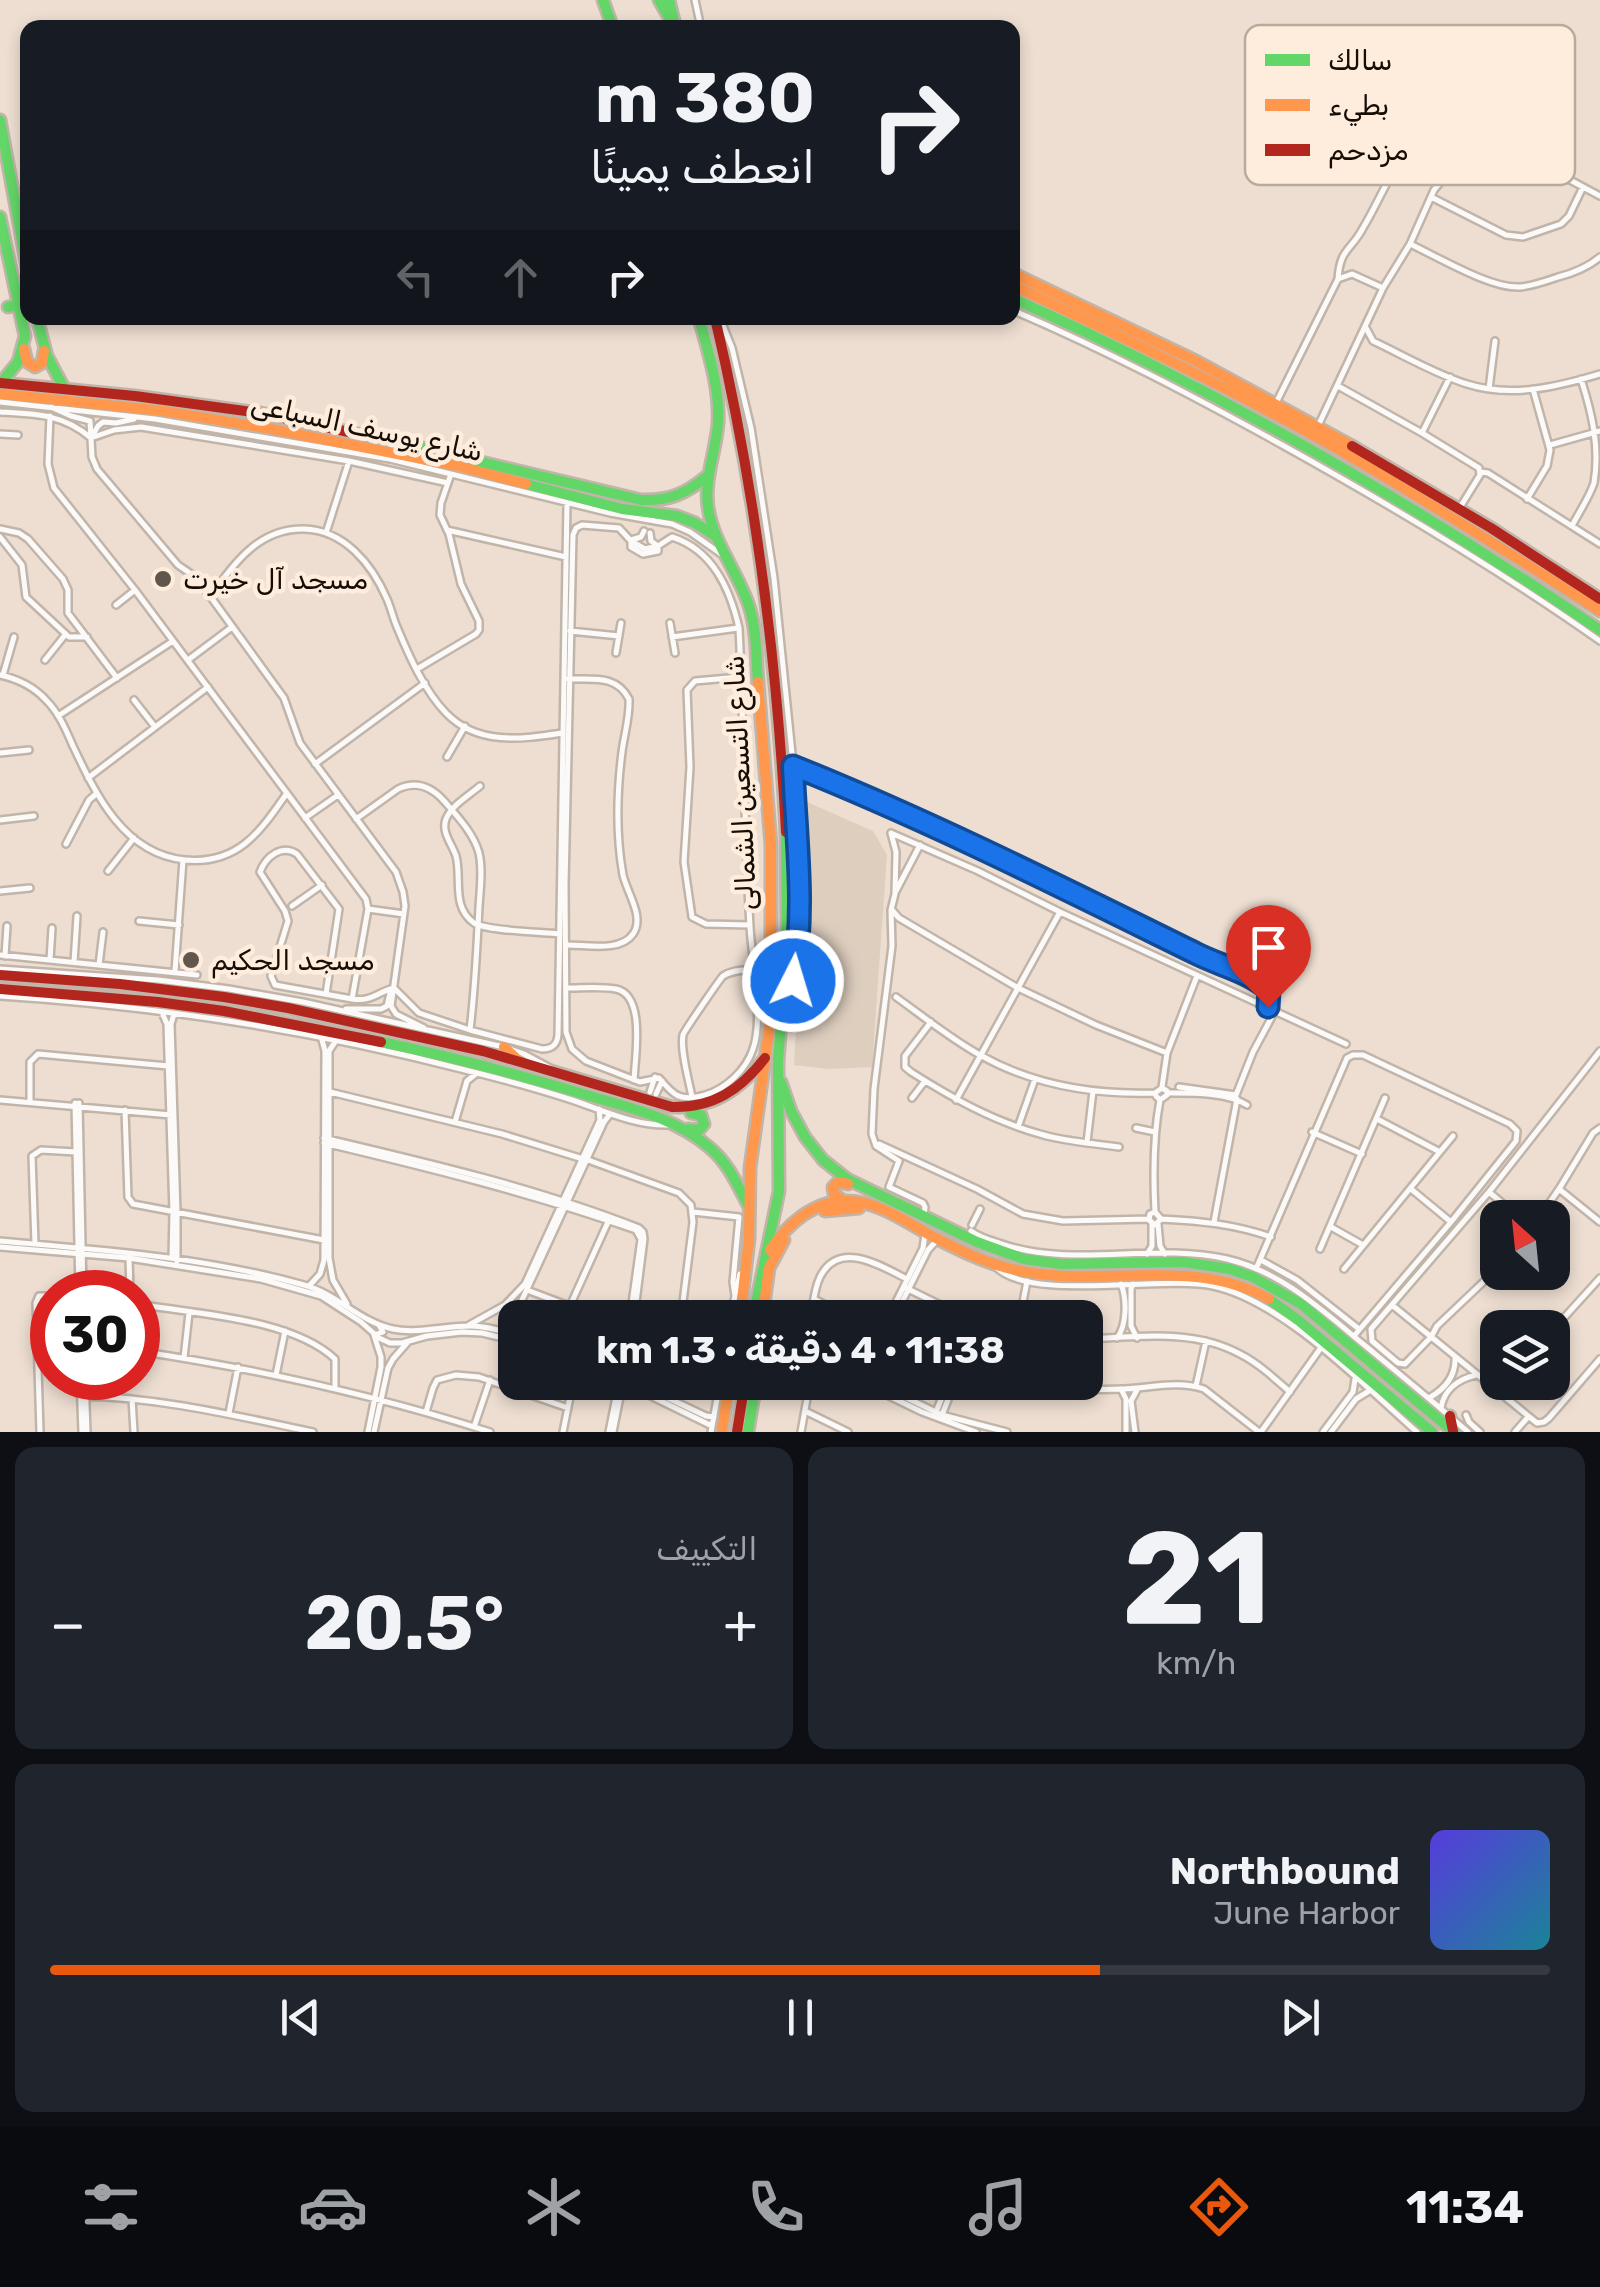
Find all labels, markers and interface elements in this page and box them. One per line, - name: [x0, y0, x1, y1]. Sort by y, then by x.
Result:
- legend: [1245, 25, 1575, 185]
- text: سالك: [1328, 44, 1392, 77]
- text: 380 m: [595, 57, 815, 140]
- icon: right: [850, 60, 980, 190]
- text: بطيء: [1328, 89, 1389, 127]
- text: مزدحم: [1328, 134, 1408, 169]
- text: انعطف يمينًا: [590, 141, 815, 194]
- icon: left: [388, 250, 443, 305]
- icon: ahead: [493, 250, 548, 305]
- icon: right: [598, 250, 653, 305]
- street label: شارع يوسف السباعى: [247, 387, 486, 471]
- place label: مسجد آل خيرت: [183, 563, 368, 596]
- marker: مسجد آل خيرت: [152, 568, 174, 590]
- street label: شارع التسعين الشمالى: [717, 654, 767, 911]
- pin: [1226, 905, 1311, 1008]
- icon: arrive: [1241, 920, 1296, 975]
- position arrow: [741, 929, 845, 1033]
- place label: مسجد الحكيم: [211, 944, 374, 979]
- marker: مسجد الحكيم: [180, 949, 202, 971]
- north arrow: [1480, 1200, 1570, 1290]
- map controls: [1480, 1200, 1570, 1400]
- speed limit sign: 30: [30, 1270, 160, 1400]
- button: layers: [1480, 1310, 1570, 1400]
- text: 11:38 · 4 دقيقة · 1.3 km: [596, 1327, 1005, 1373]
- text: 21: [1122, 1501, 1271, 1656]
- text: التكييف: [656, 1530, 758, 1568]
- text: 20.5°: [305, 1579, 504, 1668]
- text: −: [50, 1592, 86, 1657]
- text: +: [723, 1592, 758, 1657]
- text: km/h: [1156, 1644, 1236, 1682]
- text: Northbound: [1170, 1848, 1400, 1894]
- text: June Harbor: [1213, 1894, 1400, 1932]
- icon: previous: [273, 1990, 328, 2045]
- icon: pause: [773, 1990, 828, 2045]
- icon: next: [1273, 1990, 1328, 2045]
- icon: filters: [76, 2172, 146, 2242]
- icon: car: [298, 2172, 368, 2242]
- icon: climate: [519, 2172, 589, 2242]
- icon: phone: [741, 2172, 811, 2242]
- icon: music: [963, 2172, 1033, 2242]
- icon: directions: [1184, 2172, 1254, 2242]
- text: 11:34: [1406, 2181, 1524, 2234]

